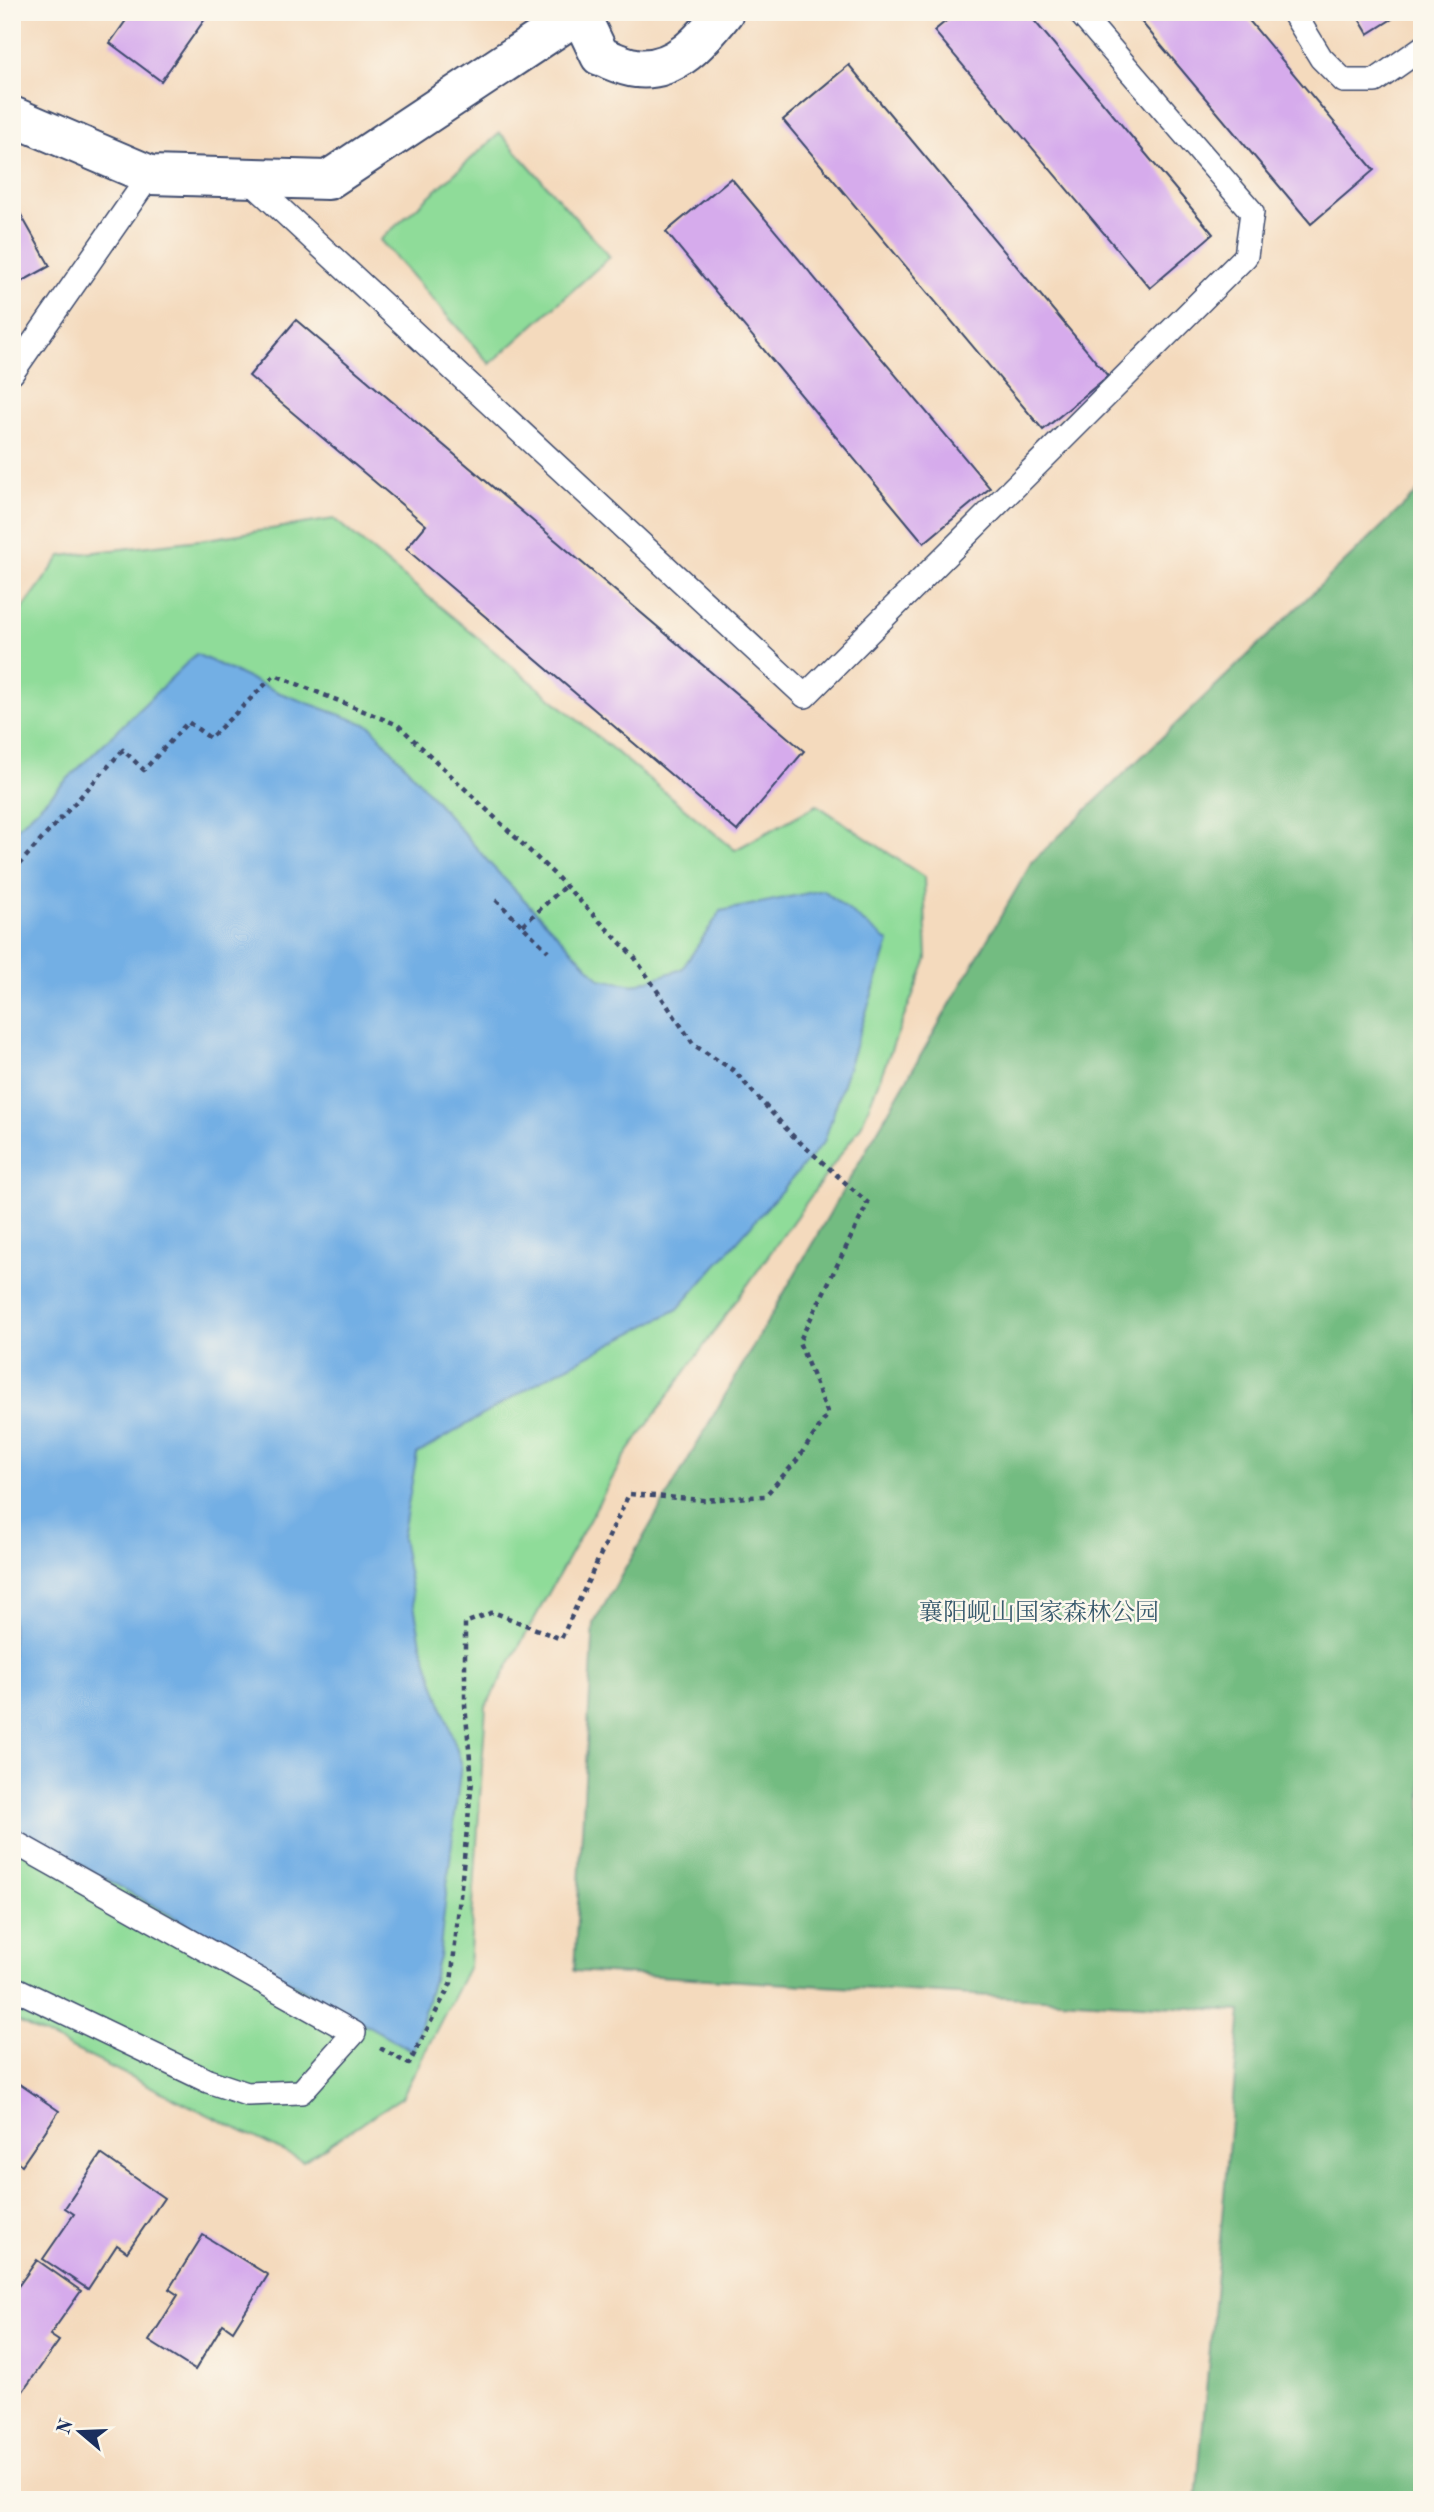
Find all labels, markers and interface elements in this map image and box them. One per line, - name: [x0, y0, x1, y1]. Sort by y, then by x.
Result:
- park label: 襄阳岘山国家森林公园: [919, 1599, 1159, 1626]
- north arrow: [46, 2396, 116, 2466]
- text: N: [55, 2417, 78, 2437]

